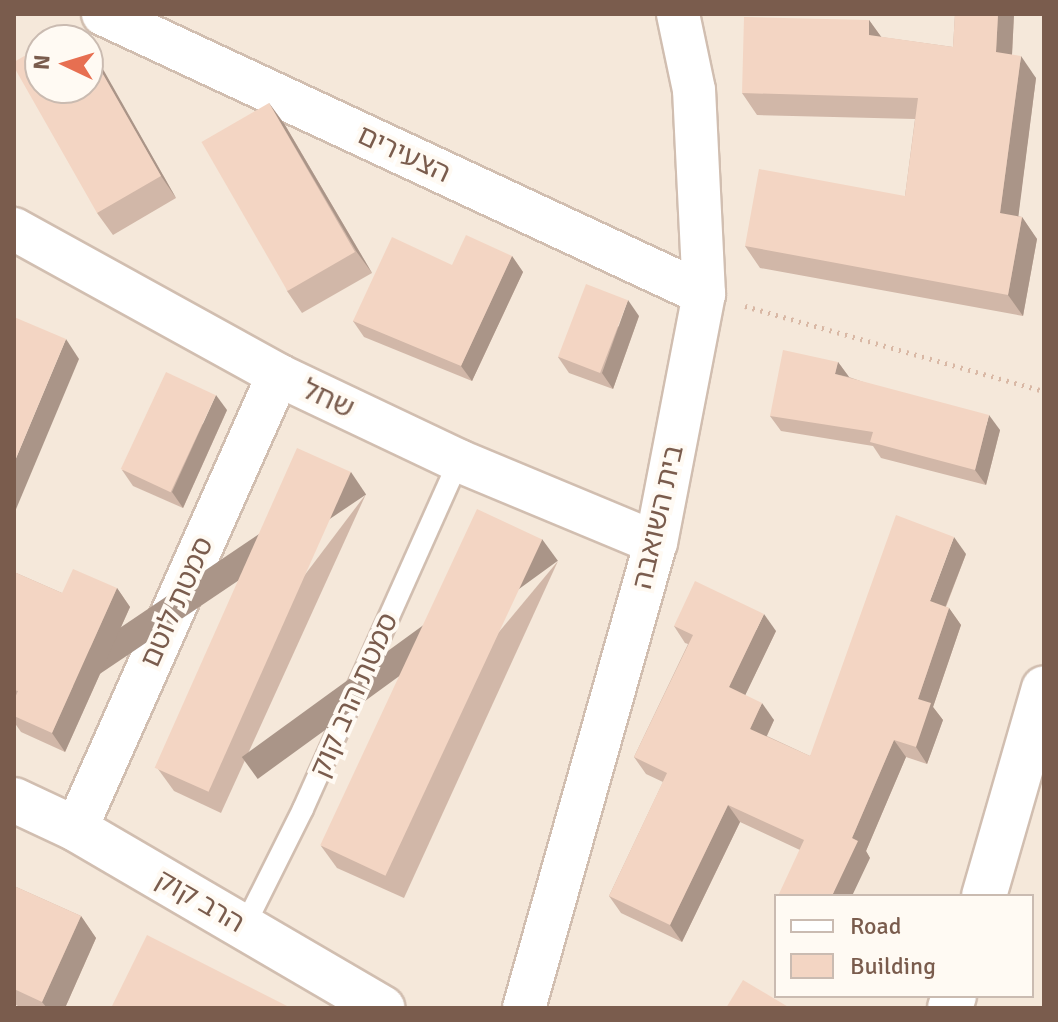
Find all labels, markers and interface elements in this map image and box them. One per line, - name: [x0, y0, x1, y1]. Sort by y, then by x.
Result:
- north arrow: [24, 24, 104, 104]
- text: N: [28, 54, 56, 71]
- street label: הצעירים: [352, 118, 456, 190]
- street label: שחל: [297, 372, 359, 426]
- street label: בית השואבה: [625, 442, 691, 592]
- street label: סמטת לוטם: [133, 532, 221, 672]
- street label: סמטת הרב קוק: [303, 608, 405, 782]
- street label: הרב קוק: [150, 862, 250, 940]
- legend: [774, 894, 1034, 998]
- text: Road: [850, 911, 901, 941]
- text: Building: [850, 951, 936, 981]

